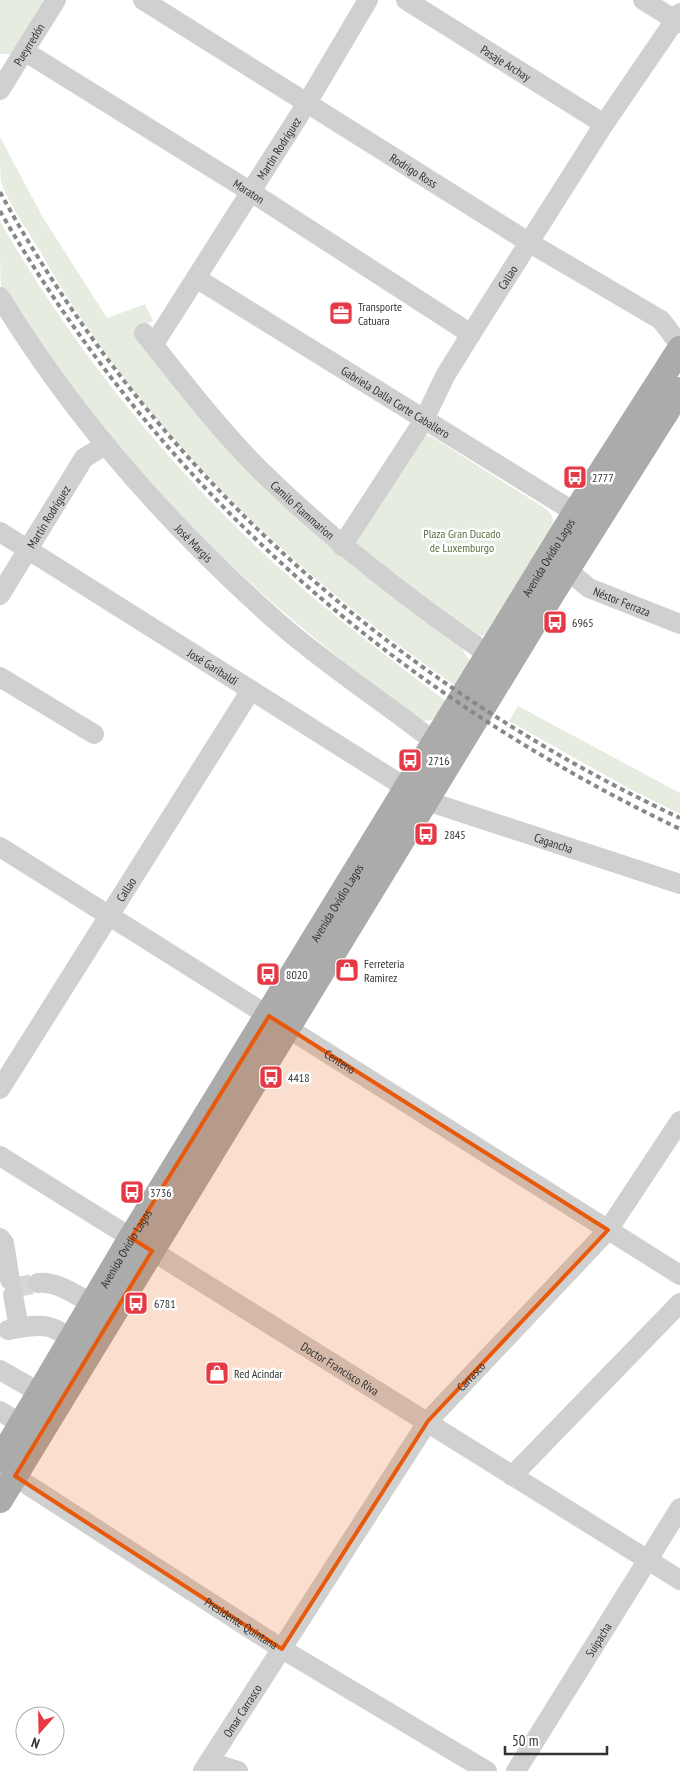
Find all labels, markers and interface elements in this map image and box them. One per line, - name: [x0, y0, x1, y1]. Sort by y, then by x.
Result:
- street label: Pueyrredón: [10, 20, 47, 68]
- street label: Pasaje Archay: [478, 41, 534, 84]
- street label: Martín Rodríguez: [253, 114, 304, 182]
- street label: Rodrigo Ross: [388, 150, 440, 191]
- street label: Maraton: [231, 175, 268, 206]
- street label: Callao: [494, 262, 520, 292]
- place label: Transporte Catuara: [358, 299, 402, 328]
- office icon: Transporte Catuara: [328, 300, 354, 326]
- street label: Gabriela Dalla Corte Caballero: [339, 362, 453, 441]
- bus stop icon: 2777: [562, 464, 588, 490]
- place label: 2777: [592, 470, 614, 485]
- street label: Camilo Flammarion: [268, 477, 338, 542]
- street label: Martín Rodríguez: [23, 482, 73, 551]
- street label: Avenida Ovidio Lagos: [518, 516, 577, 599]
- street label: José Margis: [172, 520, 216, 565]
- park label: Plaza Gran Ducado de Luxemburgo: [423, 526, 501, 555]
- street label: Néstor Ferraza: [591, 583, 653, 619]
- bus stop icon: 6965: [542, 609, 568, 635]
- place label: 6965: [572, 615, 594, 630]
- street label: José Garibaldi: [184, 644, 241, 688]
- bus stop icon: 2716: [397, 747, 423, 773]
- place label: 2716: [428, 753, 450, 768]
- bus stop icon: 2845: [413, 821, 439, 847]
- place label: 2845: [444, 827, 466, 842]
- street label: Cagancha: [532, 829, 575, 856]
- street label: Avenida Ovidio Lagos: [307, 861, 366, 944]
- street label: Callao: [112, 874, 139, 904]
- place label: Ferreteria Ramirez: [364, 956, 404, 985]
- shop icon: Ferreteria Ramirez: [334, 957, 360, 983]
- bus stop icon: 8020: [255, 961, 281, 987]
- place label: 8020: [286, 967, 308, 982]
- street label: Centeno: [322, 1046, 359, 1077]
- bus stop icon: 4418: [258, 1064, 284, 1090]
- place label: 4418: [288, 1070, 310, 1085]
- bus stop icon: 3736: [119, 1179, 145, 1205]
- place label: 3736: [150, 1185, 172, 1200]
- street label: Avenida Ovidio Lagos: [96, 1206, 154, 1290]
- bus stop icon: 6781: [123, 1290, 149, 1316]
- place label: 6781: [154, 1296, 176, 1311]
- street label: Doctor Francisco Riva: [299, 1338, 382, 1398]
- street label: Carrasco: [453, 1358, 488, 1394]
- shop icon: Red Acindar: [204, 1360, 230, 1386]
- place label: Red Acindar: [234, 1366, 283, 1381]
- street label: Presidente Quintana: [202, 1594, 281, 1652]
- street label: Suipacha: [582, 1619, 614, 1659]
- street label: Omar Carrasco: [219, 1681, 264, 1740]
- north arrow: [15, 1706, 65, 1756]
- scale bar: [505, 1724, 608, 1756]
- text: 50 m: [512, 1731, 538, 1750]
- text: N: [29, 1733, 42, 1753]

